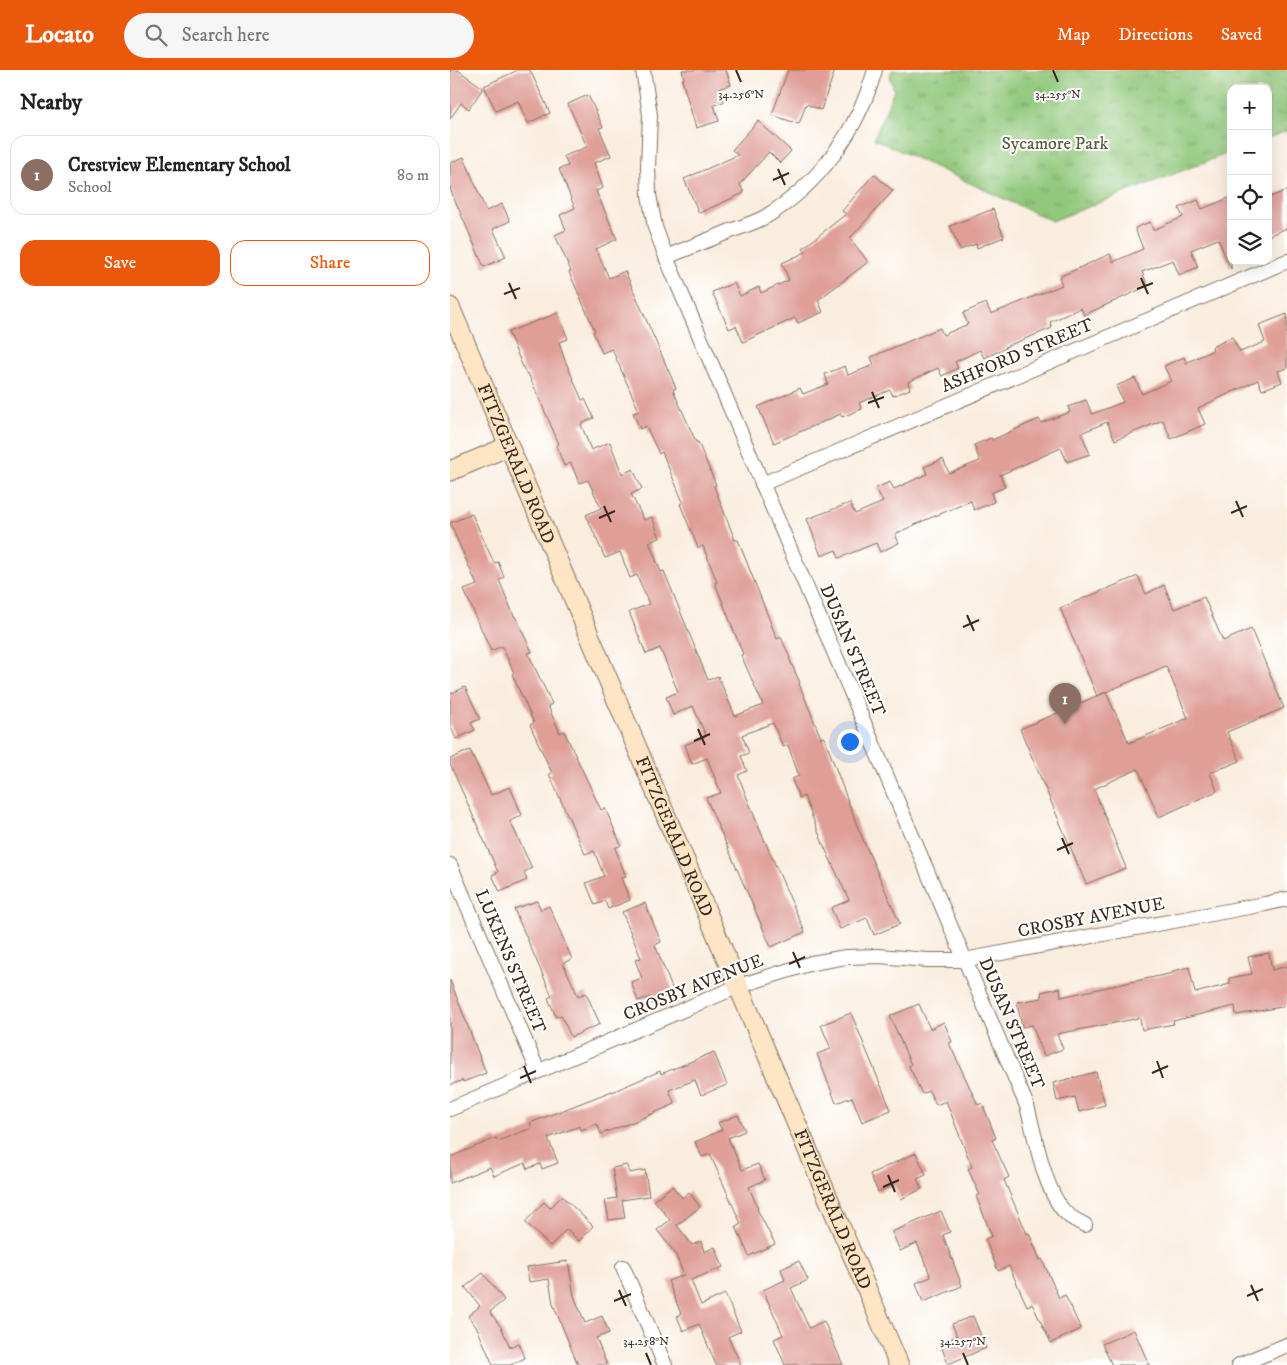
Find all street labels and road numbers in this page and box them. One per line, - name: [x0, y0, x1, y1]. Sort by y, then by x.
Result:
- street label: ASHFORD STREET: [938, 314, 1097, 398]
- street label: FITZGERALD ROAD: [472, 380, 559, 547]
- street label: DUSAN STREET: [814, 581, 890, 720]
- street label: FITZGERALD ROAD: [630, 753, 717, 920]
- street label: LUKENS STREET: [470, 886, 550, 1037]
- street label: CROSBY AVENUE: [1016, 893, 1167, 943]
- street label: CROSBY AVENUE: [620, 950, 767, 1026]
- street label: DUSAN STREET: [973, 954, 1049, 1093]
- street label: FITZGERALD ROAD: [788, 1126, 876, 1293]

